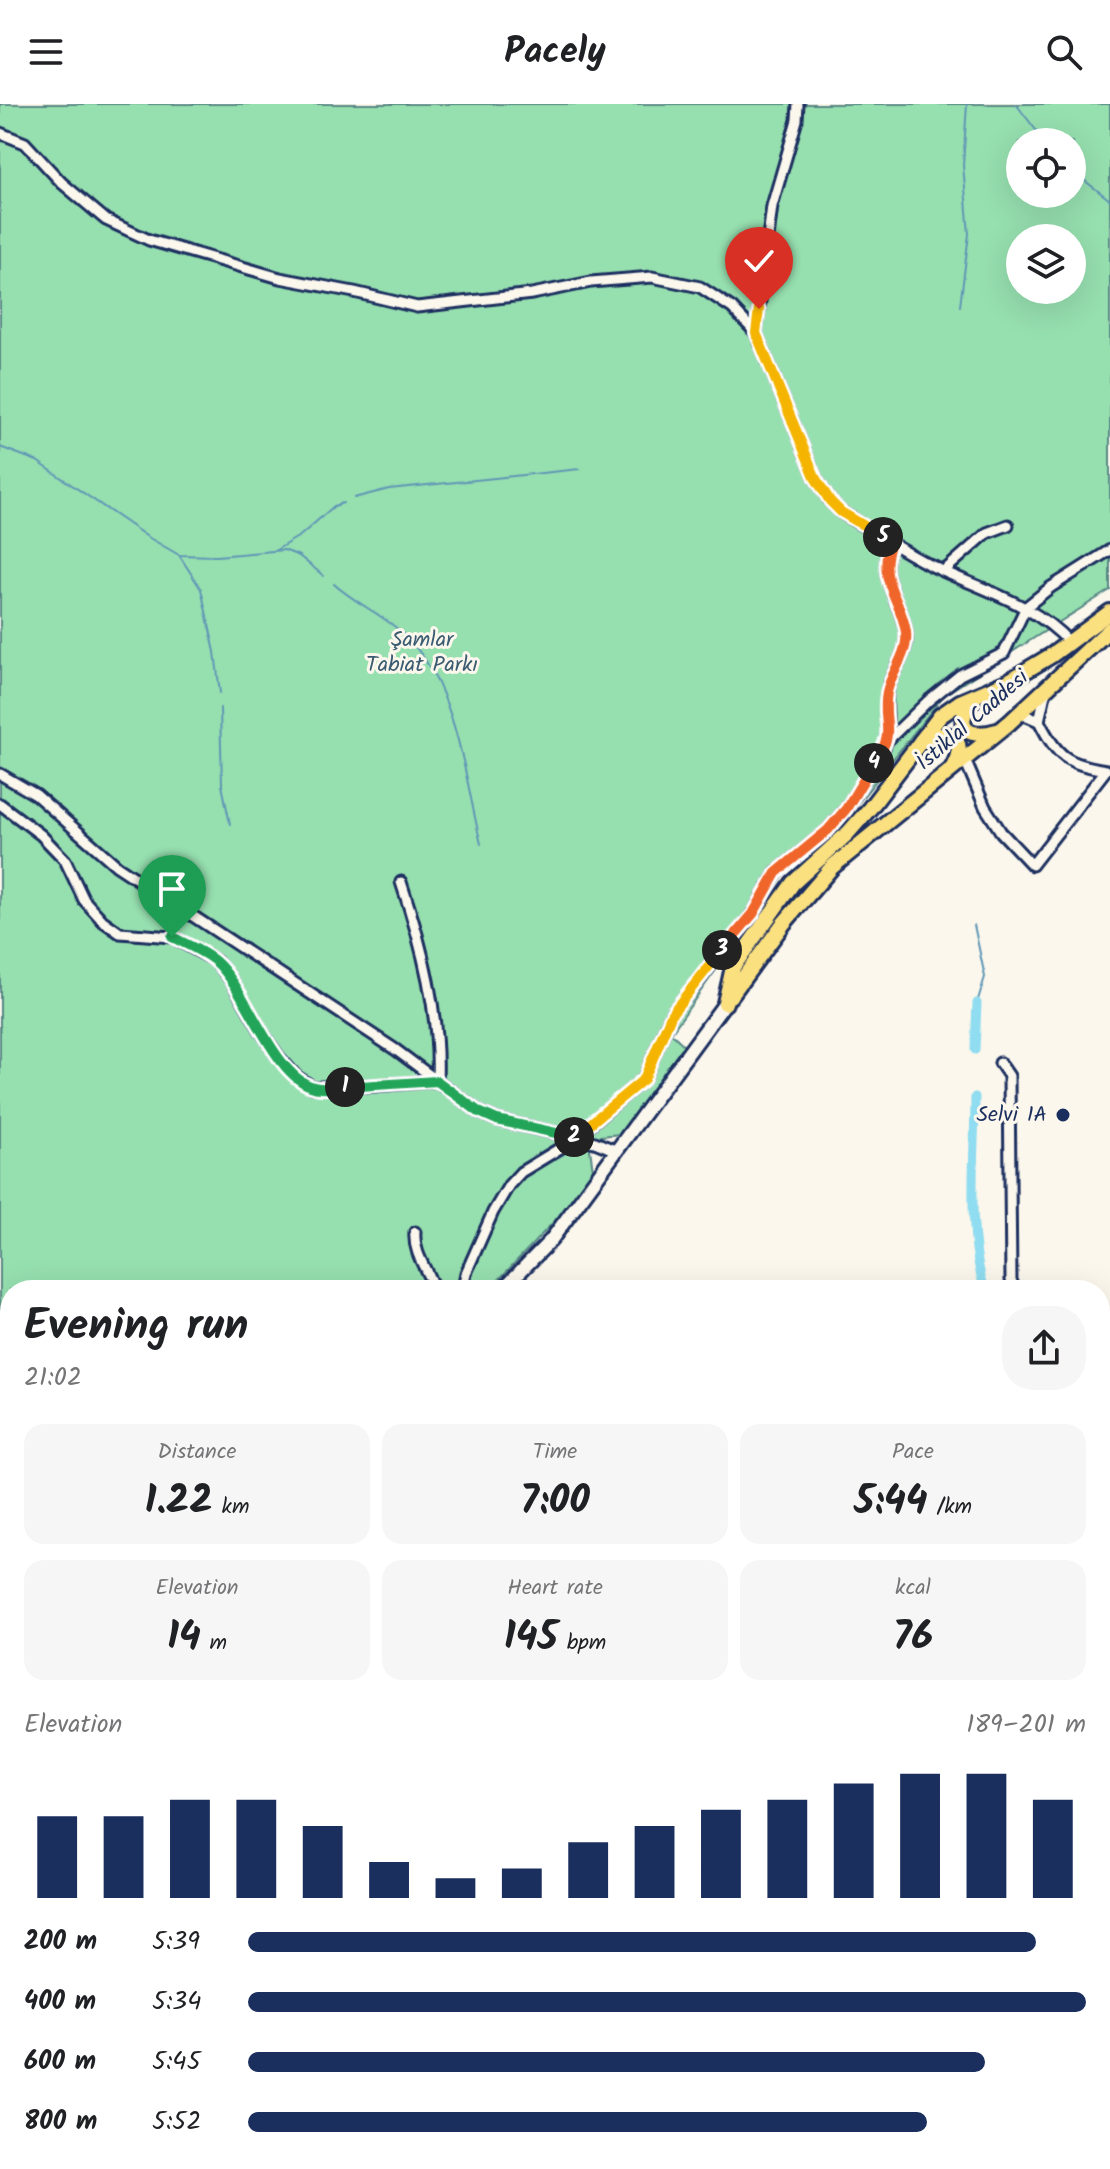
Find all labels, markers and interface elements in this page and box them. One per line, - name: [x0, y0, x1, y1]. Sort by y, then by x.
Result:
- text: Pacely: [504, 24, 606, 81]
- icon: menu: [24, 30, 68, 74]
- icon: search: [1042, 30, 1086, 74]
- map controls: [1006, 128, 1086, 304]
- button: locate: [1006, 128, 1086, 208]
- button: layers: [1006, 224, 1086, 304]
- pin: [725, 227, 793, 309]
- icon: check: [737, 239, 781, 283]
- pin: 5: [863, 517, 903, 557]
- text: 5: [877, 519, 889, 554]
- park label: Şamlar Tabiat Parkı: [366, 623, 478, 683]
- street label: İstiklal Caddesi: [909, 661, 1038, 780]
- pin: 4: [854, 743, 894, 783]
- text: 4: [868, 745, 880, 780]
- pin: [138, 855, 206, 937]
- icon: arrive: [150, 867, 194, 911]
- pin: 3: [702, 930, 742, 970]
- text: 3: [716, 932, 728, 967]
- pin: 1: [325, 1067, 365, 1107]
- text: 1: [342, 1069, 348, 1104]
- place label: Selvi 1A: [976, 1098, 1047, 1133]
- marker: Selvi 1A: [1054, 1106, 1072, 1124]
- pin: 2: [554, 1117, 594, 1157]
- text: 2: [568, 1119, 580, 1154]
- text: Evening run: [24, 1292, 248, 1362]
- button: share: [1002, 1306, 1086, 1390]
- text: 21:02: [24, 1357, 82, 1399]
- text: Distance: [157, 1435, 237, 1470]
- text: Time: [533, 1435, 577, 1470]
- text: Pace: [892, 1435, 934, 1470]
- text: 1.22: [145, 1470, 213, 1534]
- text: 7:00: [520, 1470, 590, 1534]
- text: 5:44: [854, 1470, 928, 1534]
- text: km: [213, 1490, 249, 1525]
- text: /km: [928, 1490, 972, 1525]
- text: Elevation: [155, 1571, 239, 1606]
- text: Heart rate: [507, 1571, 603, 1606]
- text: kcal: [895, 1571, 931, 1606]
- text: 14: [167, 1606, 201, 1670]
- text: 145: [504, 1606, 558, 1670]
- text: 76: [893, 1606, 933, 1670]
- text: m: [201, 1626, 227, 1661]
- text: bpm: [558, 1626, 606, 1661]
- text: Elevation: [24, 1704, 122, 1746]
- text: 189–201 m: [966, 1704, 1086, 1746]
- text: 200 m: [24, 1921, 97, 1963]
- text: 5:39: [152, 1921, 200, 1963]
- text: 400 m: [24, 1981, 96, 2023]
- text: 5:34: [152, 1981, 202, 2023]
- text: 600 m: [24, 2041, 96, 2083]
- text: 5:45: [152, 2041, 201, 2083]
- text: 800 m: [24, 2101, 97, 2143]
- text: 5:52: [152, 2101, 201, 2143]

